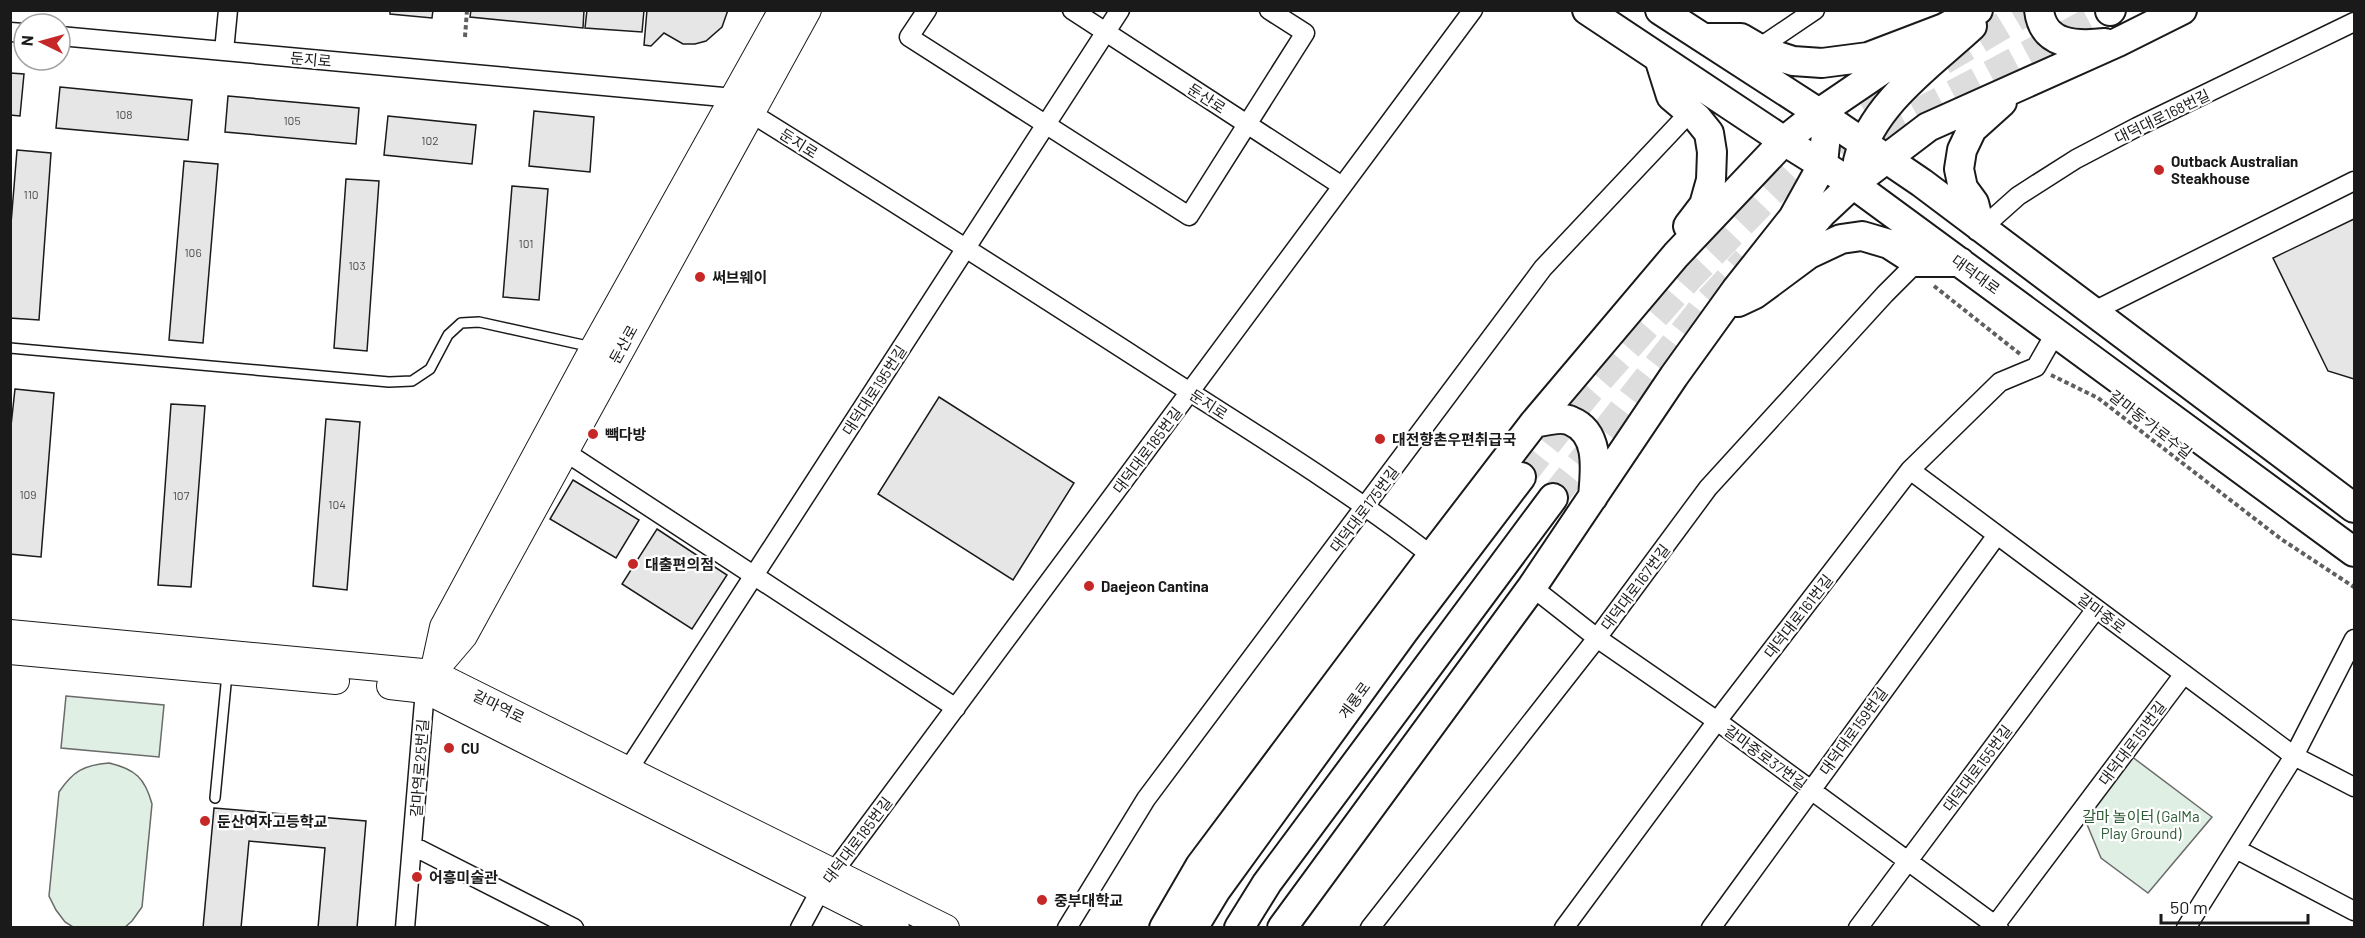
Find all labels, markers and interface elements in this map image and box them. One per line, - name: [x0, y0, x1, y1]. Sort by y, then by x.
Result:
- north arrow: [12, 12, 72, 72]
- text: N: [17, 35, 36, 47]
- street label: 둔지로: [290, 48, 332, 70]
- street label: 둔산로: [1185, 79, 1229, 117]
- street label: 대덕대로168번길: [2111, 85, 2213, 147]
- house number: 108: [115, 107, 133, 121]
- house number: 105: [283, 113, 301, 127]
- street label: 둔지로: [777, 124, 821, 162]
- house number: 102: [421, 133, 439, 147]
- place label: Outback Australian Steakhouse: [2171, 152, 2298, 187]
- marker: Outback Australian Steakhouse: [2152, 163, 2166, 177]
- house number: 110: [23, 187, 39, 201]
- house number: 101: [519, 236, 533, 250]
- house number: 106: [184, 245, 202, 259]
- street label: 대덕대로: [1948, 250, 2004, 298]
- house number: 103: [348, 258, 366, 272]
- place label: 써브웨이: [712, 268, 767, 286]
- marker: 써브웨이: [693, 270, 707, 284]
- street label: 둔산로: [605, 322, 641, 366]
- street label: 대덕대로195번길: [838, 342, 910, 438]
- street label: 둔지로: [1187, 385, 1231, 423]
- street label: 갈마동 가로수길: [2106, 386, 2196, 462]
- street label: 대덕대로185번길: [1109, 403, 1185, 497]
- place label: 빽다방: [605, 425, 647, 443]
- marker: 빽다방: [586, 427, 600, 441]
- place label: 대전향촌우편취급국: [1392, 430, 1516, 448]
- marker: 대전향촌우편취급국: [1373, 432, 1387, 446]
- street label: 대덕대로175번길: [1326, 463, 1402, 555]
- house number: 109: [19, 487, 37, 501]
- house number: 107: [173, 488, 190, 502]
- house number: 104: [328, 497, 346, 511]
- street label: 대덕대로167번길: [1597, 541, 1673, 633]
- place label: 대출편의점: [645, 555, 714, 573]
- marker: 대출편의점: [626, 557, 640, 571]
- street label: 대덕대로161번길: [1760, 571, 1836, 661]
- place label: Daejeon Cantina: [1101, 577, 1209, 595]
- marker: Daejeon Cantina: [1082, 579, 1096, 593]
- street label: 갈마중로: [2075, 589, 2129, 637]
- street label: 계룡로: [1335, 678, 1373, 722]
- street label: 대덕대로159번길: [1815, 684, 1891, 778]
- street label: 갈마역로: [470, 686, 528, 726]
- street label: 대덕대로151번길: [2095, 697, 2169, 789]
- street label: 갈마역로25번길: [407, 718, 431, 818]
- street label: 갈마중로37번길: [1721, 721, 1811, 793]
- street label: 대덕대로155번길: [1939, 721, 2015, 815]
- place label: CU: [461, 739, 480, 757]
- marker: CU: [442, 741, 456, 755]
- street label: 대덕대로185번길: [819, 793, 895, 887]
- park label: 갈마 놀이터 (GalMa Play Ground): [2082, 807, 2200, 842]
- place label: 둔산여자고등학교: [217, 812, 328, 830]
- marker: 둔산여자고등학교: [198, 814, 212, 828]
- place label: 어흥미술관: [429, 868, 498, 886]
- marker: 어흥미술관: [410, 870, 424, 884]
- scale bar: [2161, 887, 2308, 925]
- place label: 중부대학교: [1054, 891, 1123, 909]
- marker: 중부대학교: [1035, 893, 1049, 907]
- text: 50 m: [2170, 896, 2208, 918]

